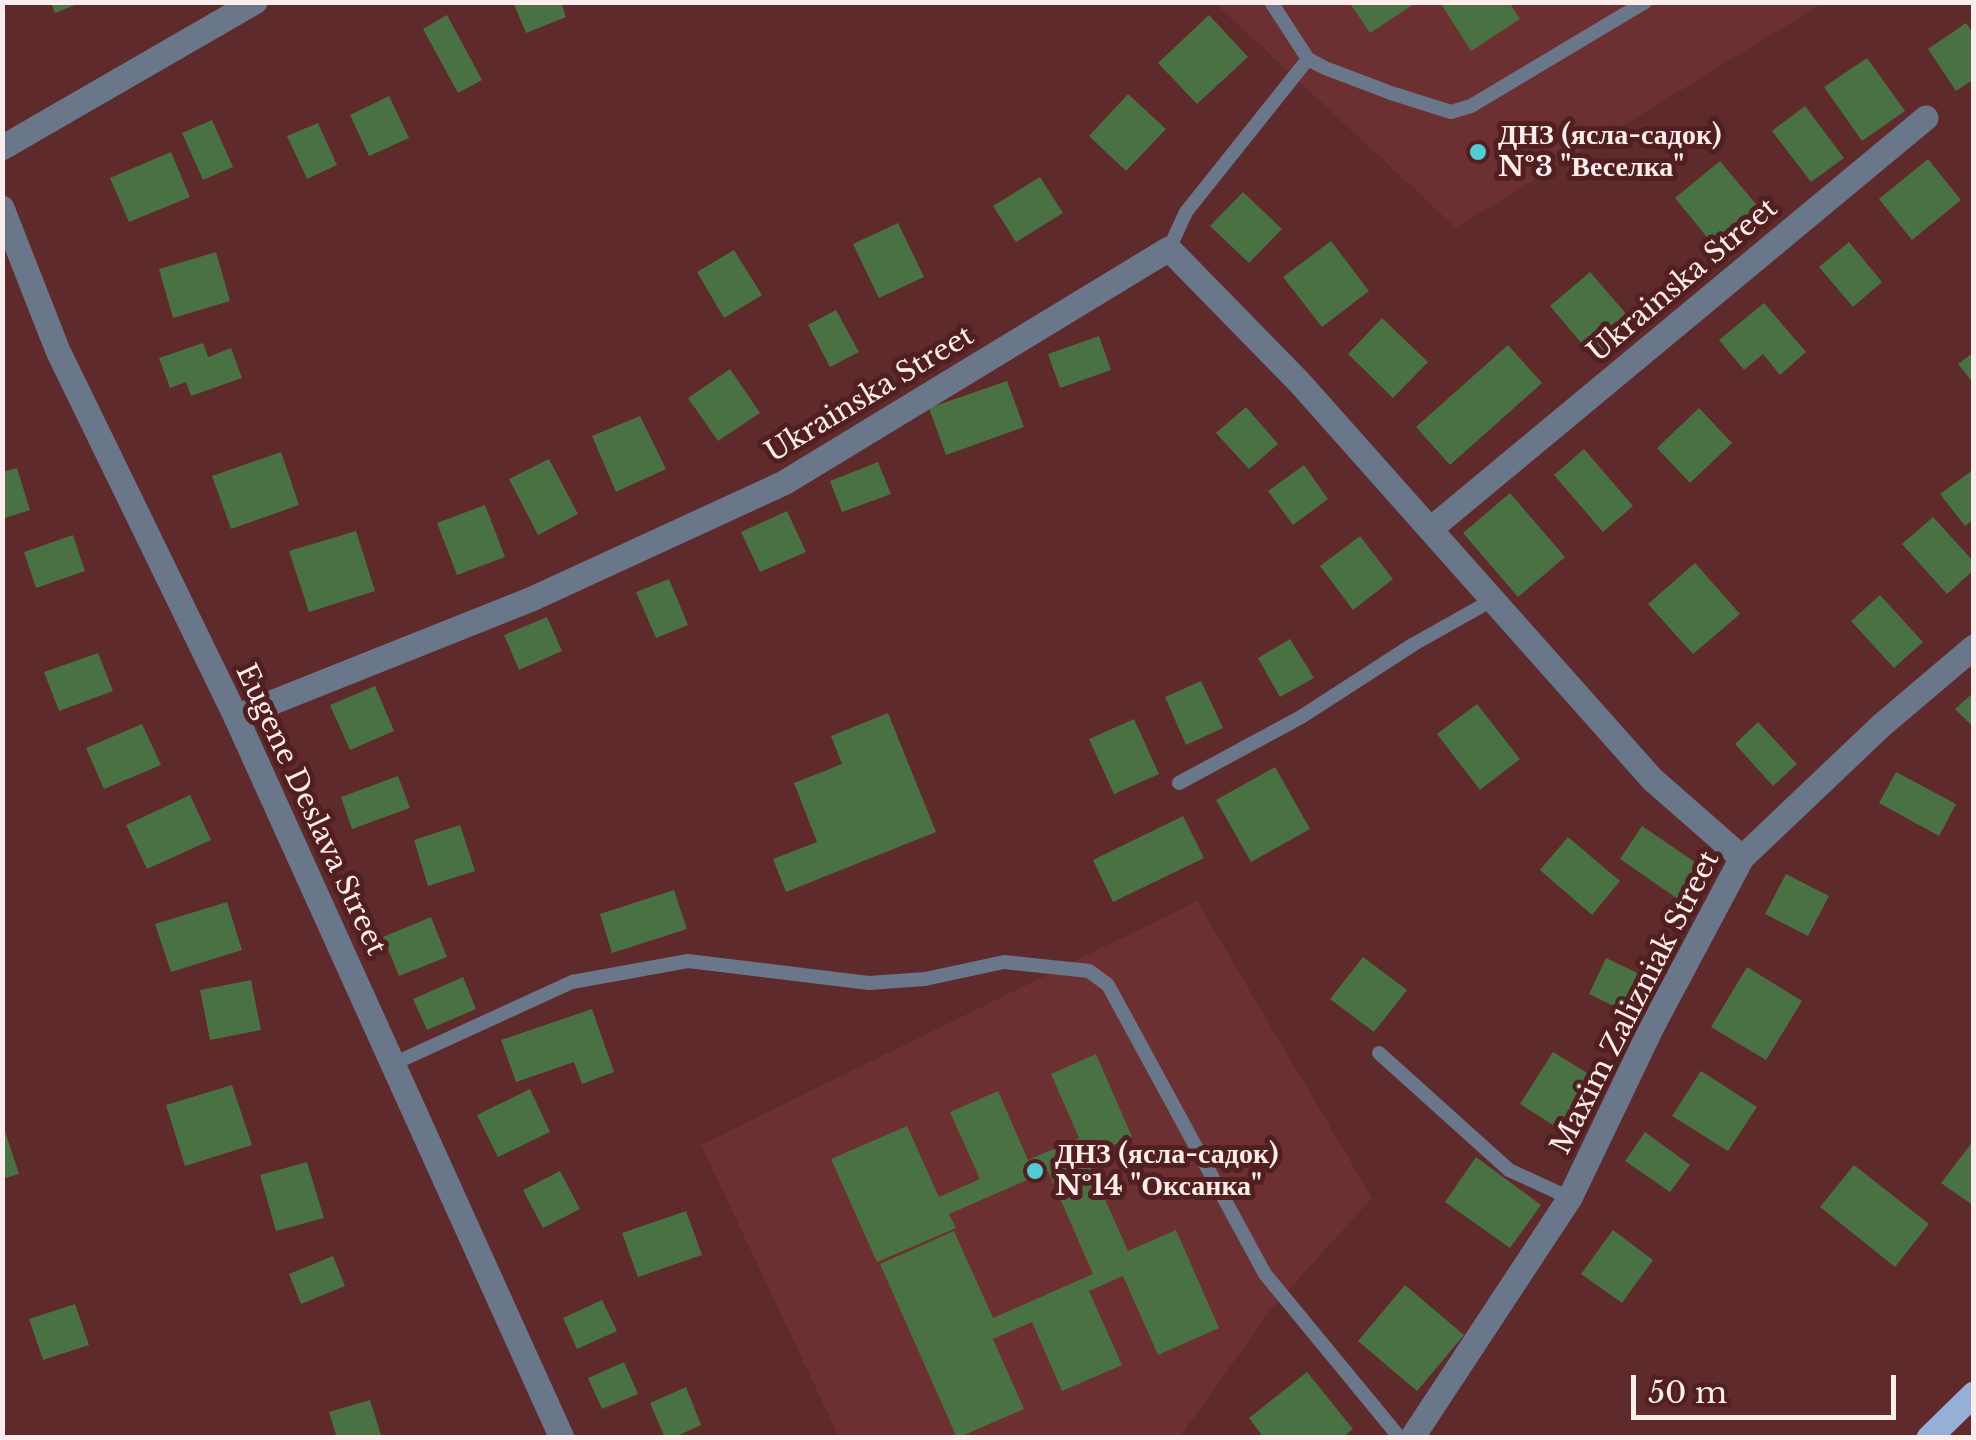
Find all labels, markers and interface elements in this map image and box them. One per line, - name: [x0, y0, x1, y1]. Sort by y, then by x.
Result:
- place label: ДНЗ (ясла-садок) №3 "Веселка": [1498, 119, 1722, 185]
- marker: ДНЗ (ясла-садок) №3 "Веселка": [1467, 141, 1489, 163]
- street label: Ukrainska Street: [1582, 192, 1784, 370]
- street label: Ukrainska Street: [760, 320, 980, 470]
- street label: Eugene Deslava Street: [228, 659, 392, 961]
- street label: Maxim Zalizniak Street: [1545, 846, 1727, 1160]
- place label: ДНЗ (ясла-садок) №14 "Оксанка": [1055, 1138, 1279, 1204]
- marker: ДНЗ (ясла-садок) №14 "Оксанка": [1024, 1160, 1046, 1182]
- scale bar: [1636, 1355, 1901, 1417]
- text: 50 m: [1648, 1374, 1727, 1411]

